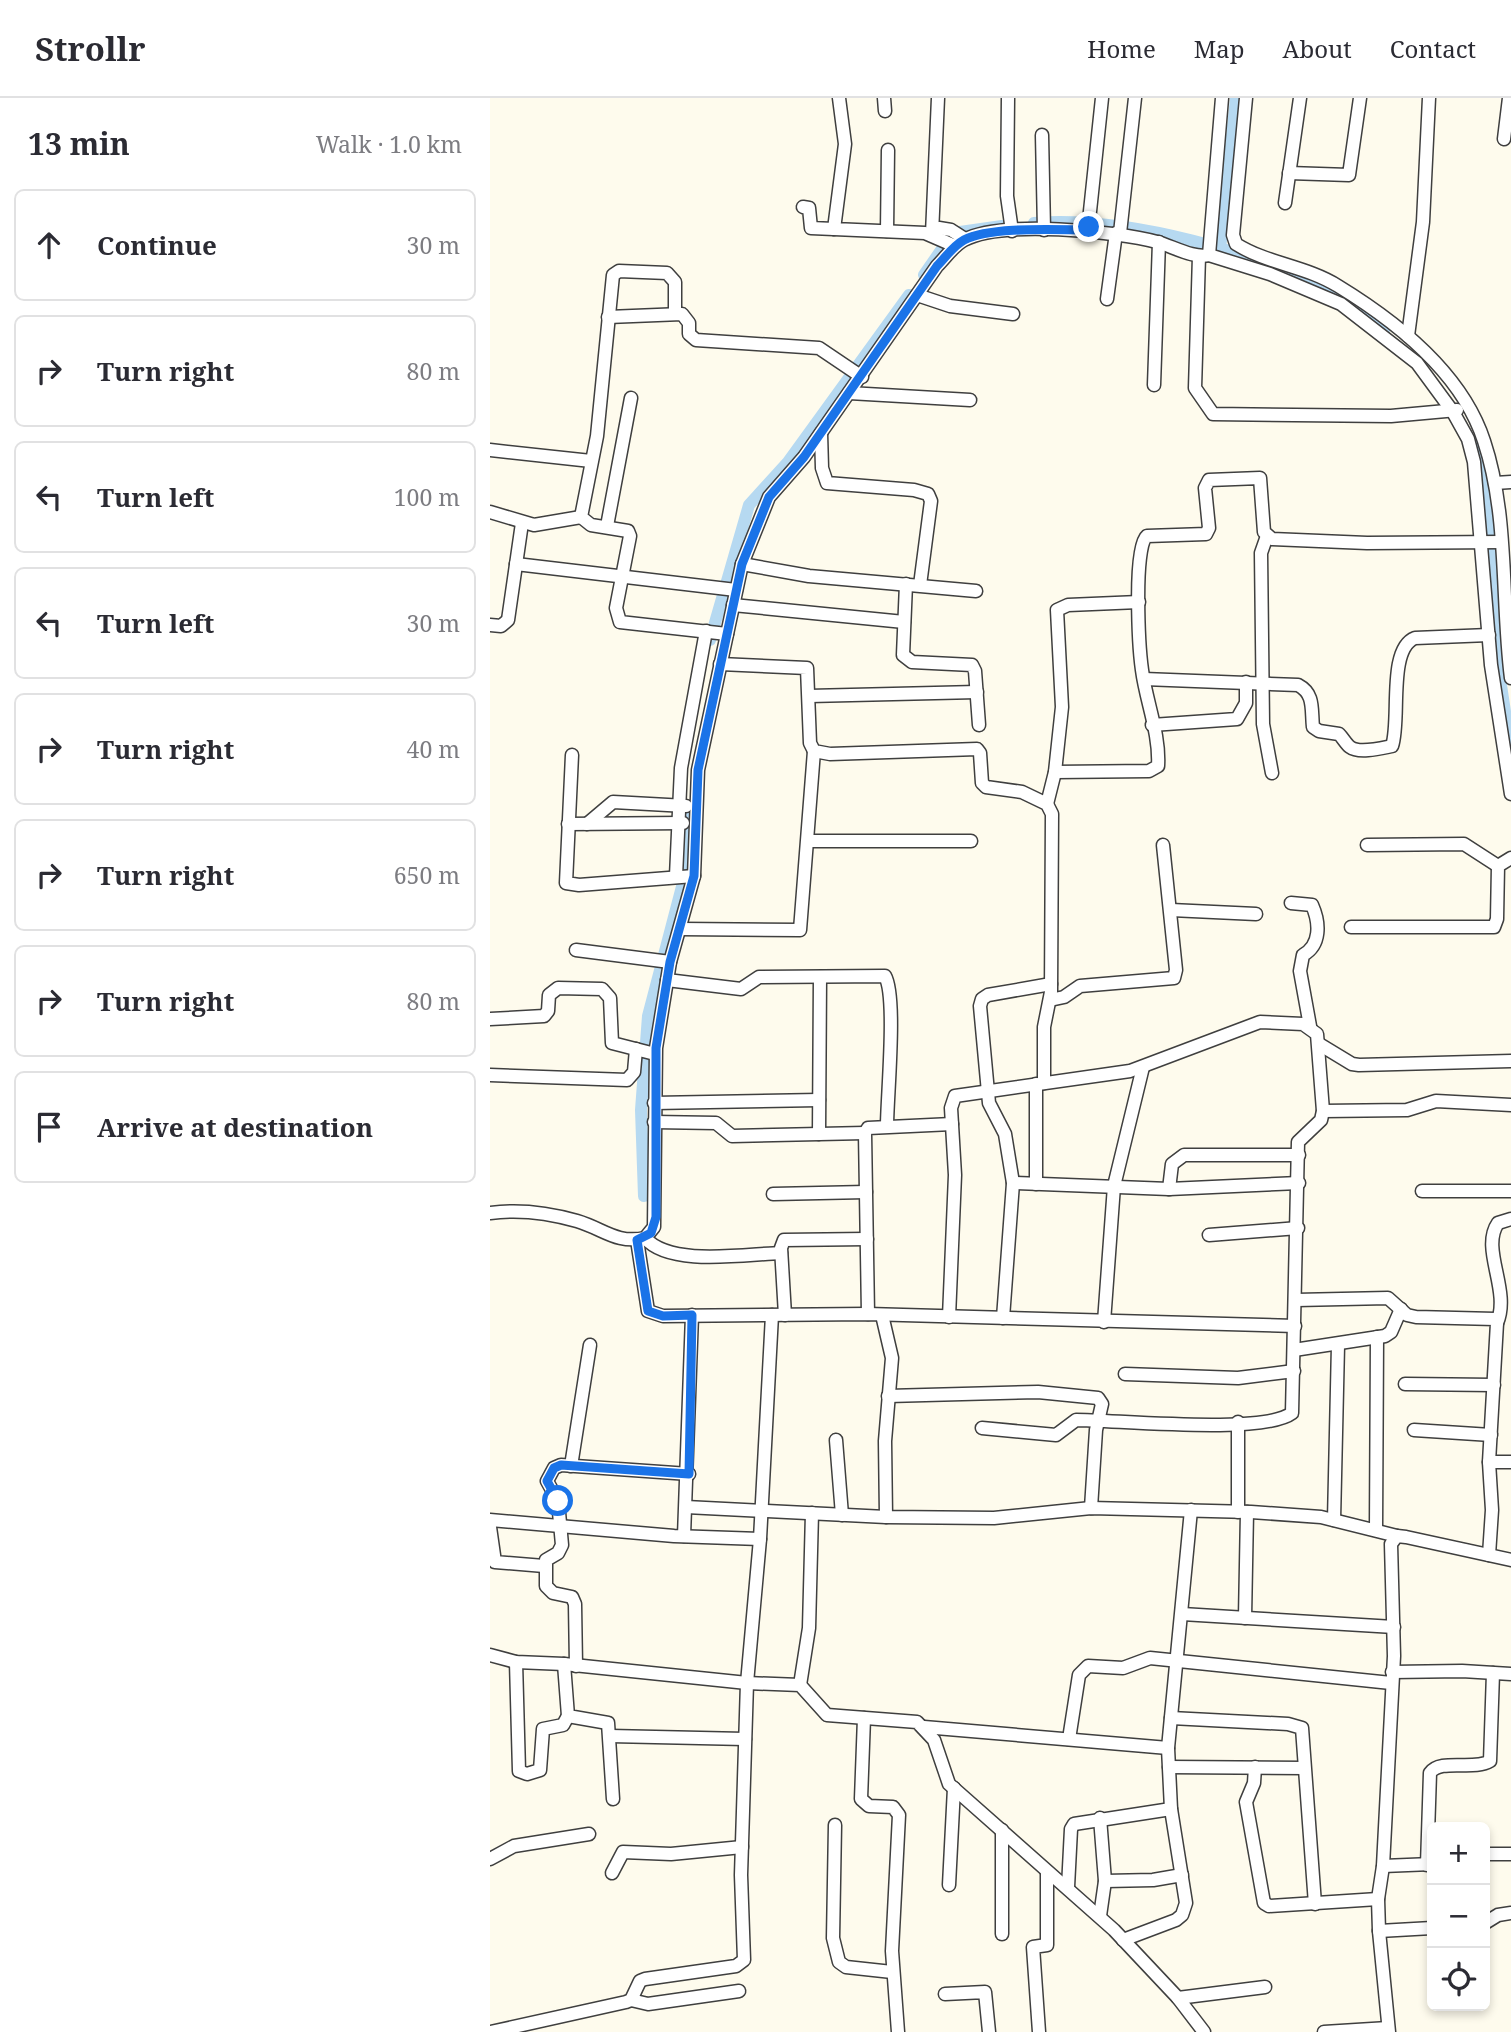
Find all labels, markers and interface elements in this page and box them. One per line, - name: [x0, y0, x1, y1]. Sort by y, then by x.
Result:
- text: Strollr: [35, 26, 145, 71]
- text: Home: [1087, 32, 1156, 65]
- text: Map: [1194, 32, 1245, 65]
- text: About: [1283, 32, 1352, 65]
- text: Contact: [1390, 32, 1476, 65]
- text: 13 min: [28, 123, 130, 164]
- text: Walk · 1.0 km: [316, 128, 462, 160]
- route end: [1073, 211, 1104, 242]
- icon: ahead: [30, 226, 68, 264]
- text: Continue: [97, 227, 217, 263]
- text: 30 m: [407, 229, 460, 261]
- icon: right: [30, 352, 68, 390]
- text: Turn right: [97, 353, 234, 389]
- text: 80 m: [407, 355, 460, 387]
- icon: left: [30, 478, 68, 516]
- text: Turn left: [97, 479, 214, 515]
- text: 100 m: [394, 481, 460, 513]
- icon: left: [30, 604, 68, 642]
- text: Turn left: [97, 605, 214, 641]
- text: 30 m: [407, 607, 460, 639]
- icon: right: [30, 730, 68, 768]
- text: Turn right: [97, 731, 234, 767]
- text: 40 m: [407, 733, 460, 765]
- icon: right: [30, 856, 68, 894]
- text: Turn right: [97, 857, 234, 893]
- text: 650 m: [394, 859, 460, 891]
- icon: right: [30, 982, 68, 1020]
- text: Turn right: [97, 983, 234, 1019]
- text: 80 m: [407, 985, 460, 1017]
- icon: arrive: [30, 1108, 68, 1146]
- text: Arrive at destination: [97, 1109, 373, 1145]
- route start: [542, 1485, 573, 1516]
- map controls: [1427, 1822, 1490, 2011]
- button: +: [1427, 1822, 1490, 1885]
- button: −: [1427, 1885, 1490, 1948]
- button: locate: [1427, 1948, 1490, 2011]

